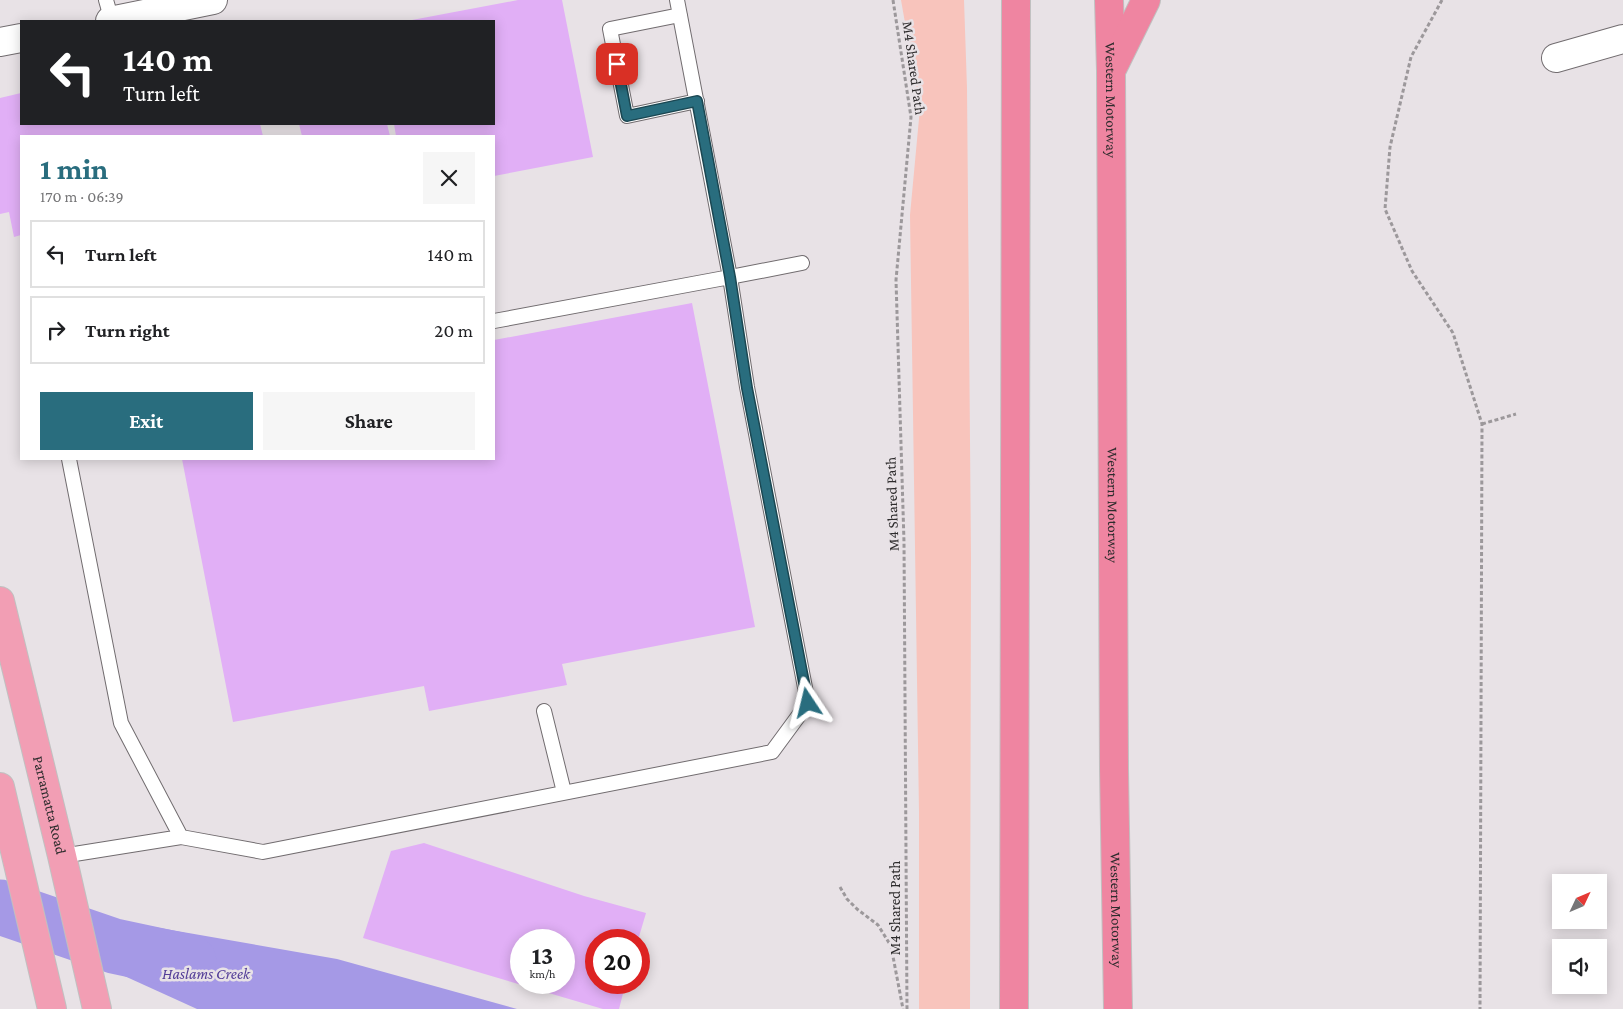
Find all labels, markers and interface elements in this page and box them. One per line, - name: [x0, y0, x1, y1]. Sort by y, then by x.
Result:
- street label: M4 Shared Path: [899, 20, 929, 116]
- icon: left: [40, 40, 105, 105]
- text: 140 m: [123, 40, 213, 79]
- street label: Western Motorway: [1102, 42, 1119, 158]
- pin: [596, 43, 638, 85]
- icon: arrive: [603, 50, 631, 78]
- text: Turn left: [123, 81, 200, 106]
- text: 1 min: [40, 152, 108, 185]
- button: close: [423, 152, 475, 204]
- text: 170 m · 06:39: [40, 188, 124, 205]
- icon: left: [42, 240, 70, 268]
- text: Turn left: [85, 244, 157, 265]
- text: 140 m: [427, 244, 473, 265]
- icon: right: [42, 316, 70, 344]
- text: Turn right: [85, 320, 170, 341]
- text: 20 m: [434, 320, 473, 341]
- button: Exit: [40, 392, 253, 450]
- button: Share: [263, 392, 475, 450]
- street label: Western Motorway: [1104, 447, 1121, 563]
- street label: M4 Shared Path: [882, 456, 902, 552]
- position arrow: [781, 676, 833, 728]
- street label: Parramatta Road: [30, 754, 69, 856]
- street label: Western Motorway: [1107, 852, 1125, 968]
- street label: M4 Shared Path: [887, 861, 903, 955]
- north arrow: [1552, 874, 1608, 929]
- map controls: [1552, 874, 1607, 994]
- speed limit sign: 20: [585, 929, 650, 994]
- button: sound: [1552, 939, 1607, 994]
- text: 13: [532, 942, 553, 969]
- water label: Haslams Creek: [162, 965, 251, 982]
- text: km/h: [530, 967, 555, 981]

